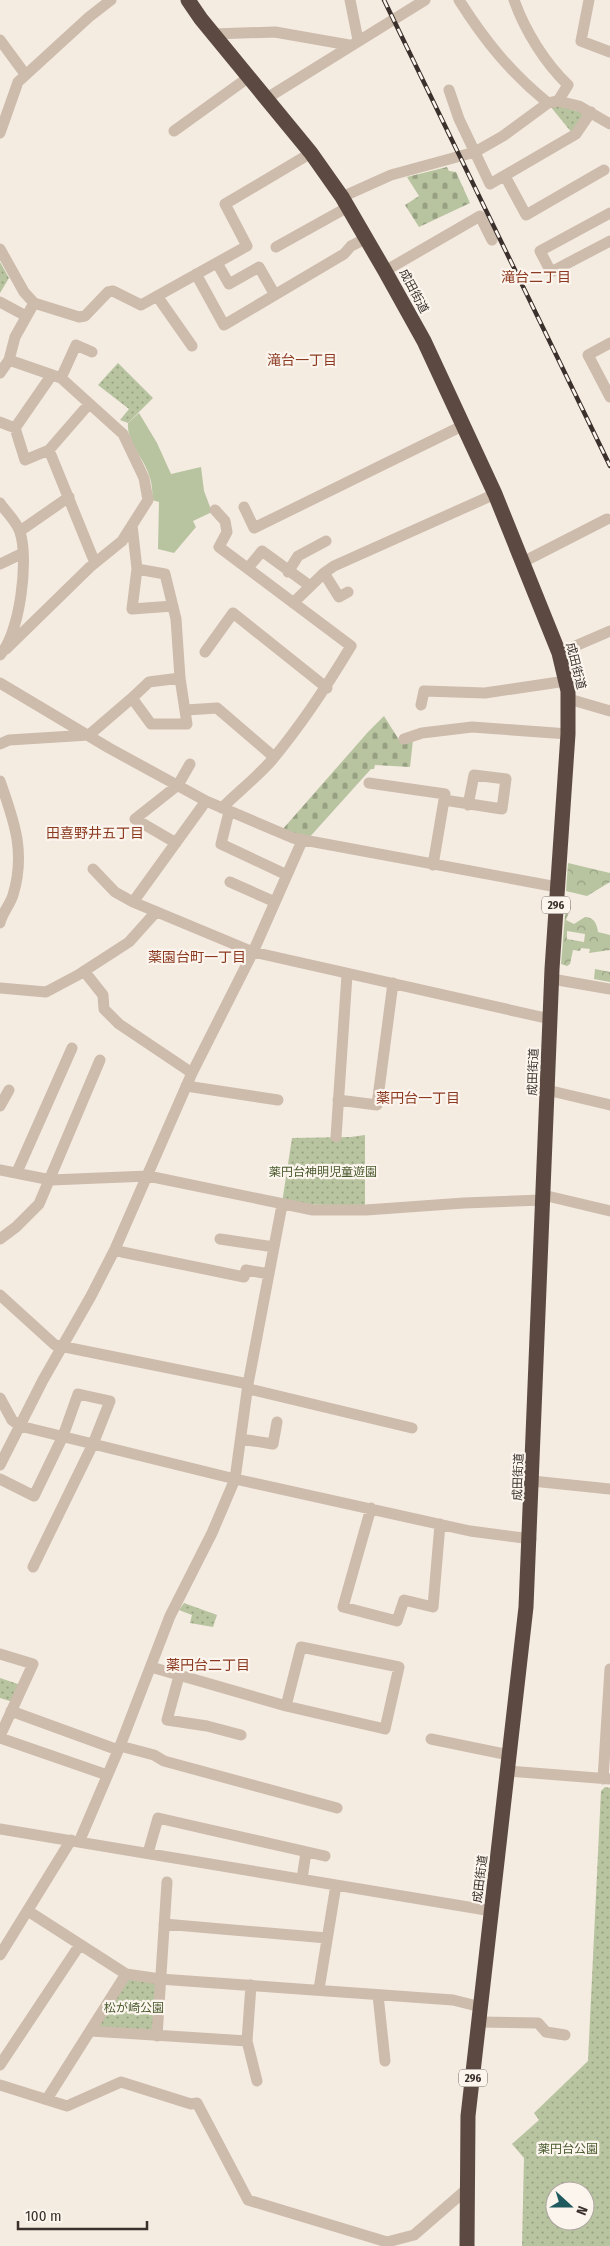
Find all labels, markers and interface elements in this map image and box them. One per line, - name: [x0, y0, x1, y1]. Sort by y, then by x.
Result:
- street label: 成田街道: [397, 267, 431, 315]
- district label: 滝台二丁目: [501, 269, 571, 286]
- district label: 滝台一丁目: [267, 352, 337, 369]
- street label: 成田街道: [563, 641, 589, 691]
- district label: 田喜野井五丁目: [46, 825, 144, 842]
- road number: 296: [542, 896, 570, 914]
- district label: 薬園台町一丁目: [148, 949, 246, 966]
- street label: 成田街道: [525, 1048, 541, 1096]
- district label: 薬円台一丁目: [376, 1090, 460, 1107]
- park label: 薬円台神明児童遊園: [269, 1165, 377, 1179]
- street label: 成田街道: [510, 1453, 526, 1501]
- district label: 薬円台二丁目: [166, 1657, 250, 1674]
- street label: 成田街道: [470, 1854, 490, 1904]
- park label: 松が崎公園: [104, 2001, 164, 2015]
- road number: 296: [459, 2070, 487, 2086]
- park label: 薬円台公園: [538, 2142, 598, 2156]
- north arrow: [545, 2181, 595, 2231]
- scale bar: [18, 2198, 146, 2230]
- text: N: [572, 2204, 591, 2217]
- text: 100 m: [25, 2207, 62, 2225]

